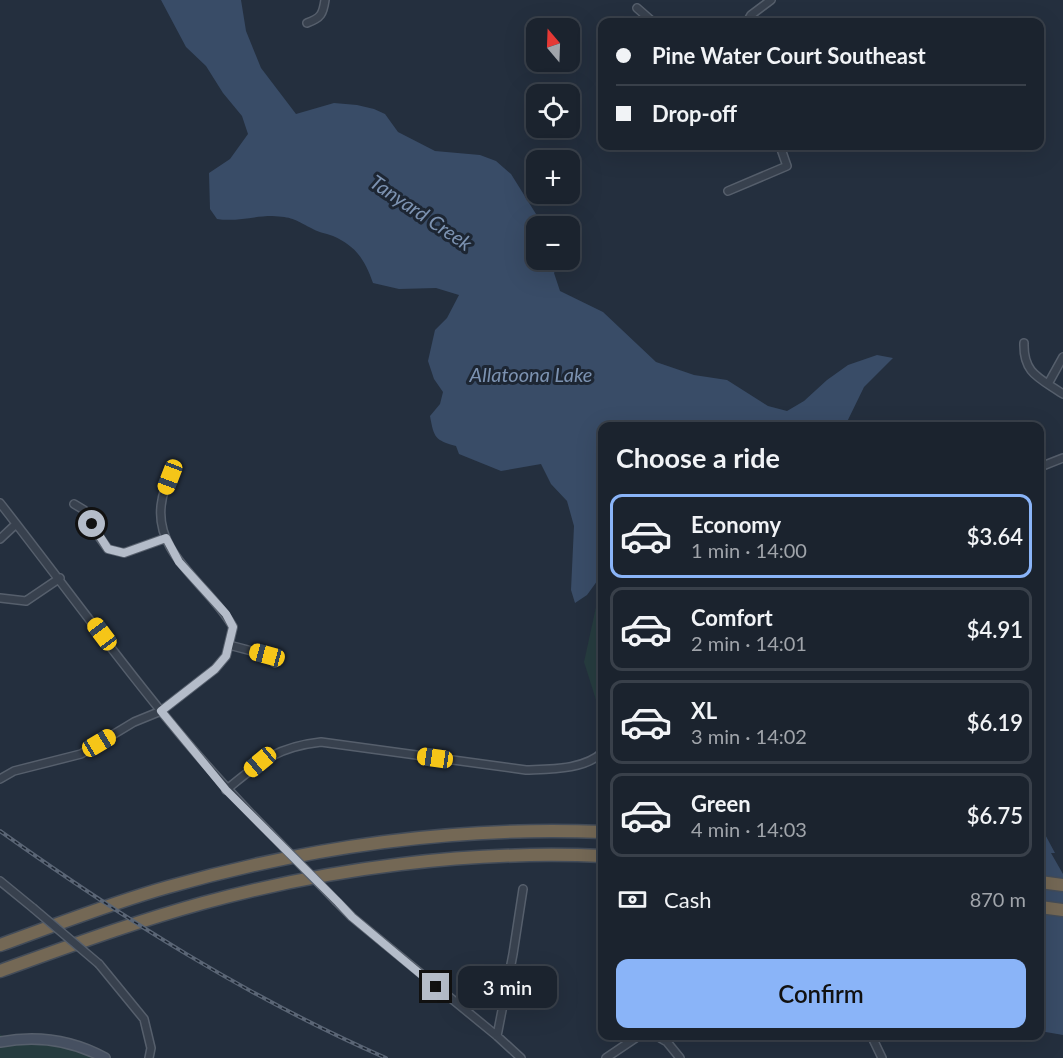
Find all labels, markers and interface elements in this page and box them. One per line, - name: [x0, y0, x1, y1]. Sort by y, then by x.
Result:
- north arrow: [526, 18, 580, 72]
- map controls: [526, 18, 580, 270]
- text: Pine Water Court Southeast: [652, 42, 926, 69]
- button: locate: [526, 84, 580, 138]
- text: Drop-off: [652, 100, 737, 127]
- button: +: [526, 150, 580, 204]
- water label: Tanyard Creek: [366, 169, 478, 255]
- button: −: [526, 216, 580, 270]
- water label: Allatoona Lake: [469, 362, 592, 386]
- text: Choose a ride: [616, 441, 780, 474]
- car: [155, 457, 185, 497]
- icon: car: [619, 509, 673, 563]
- route start: [78, 510, 105, 537]
- text: Economy: [691, 511, 781, 538]
- text: $3.64: [967, 523, 1023, 550]
- text: 1 min · 14:00: [691, 538, 807, 562]
- icon: car: [619, 602, 673, 656]
- text: Comfort: [691, 604, 773, 631]
- car: [84, 614, 120, 654]
- text: $4.91: [967, 616, 1023, 643]
- text: 2 min · 14:01: [691, 631, 807, 655]
- car: [247, 642, 287, 668]
- icon: car: [619, 695, 673, 749]
- text: XL: [691, 697, 717, 724]
- text: $6.19: [967, 709, 1023, 736]
- text: 3 min · 14:02: [691, 724, 807, 748]
- car: [79, 726, 119, 760]
- car: [240, 744, 280, 780]
- car: [416, 747, 454, 769]
- icon: car: [619, 788, 673, 842]
- text: Green: [691, 790, 751, 817]
- text: $6.75: [967, 802, 1023, 829]
- text: 4 min · 14:03: [691, 817, 807, 841]
- icon: cash: [616, 883, 649, 916]
- text: Cash: [664, 886, 711, 913]
- text: 870 m: [970, 887, 1026, 911]
- button: Confirm: [616, 959, 1026, 1028]
- callout: 3 min: [457, 966, 556, 1008]
- route end: [422, 973, 449, 1000]
- text: 3 min: [483, 975, 532, 999]

